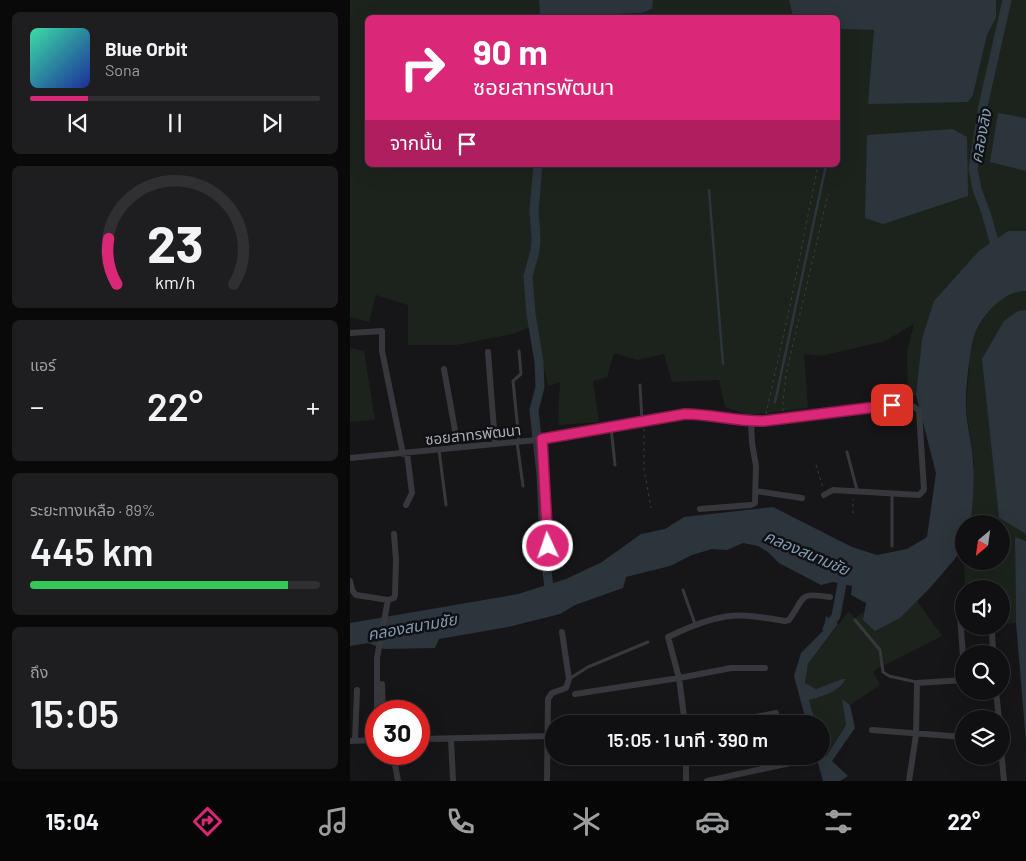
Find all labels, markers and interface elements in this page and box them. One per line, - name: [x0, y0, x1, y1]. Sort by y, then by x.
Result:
- text: 90 m: [473, 30, 548, 72]
- icon: right: [390, 35, 455, 100]
- text: Blue Orbit: [105, 37, 188, 60]
- text: Sona: [105, 60, 140, 79]
- text: ซอยสาทรพัฒนา: [473, 73, 614, 99]
- water label: คลองลิง: [965, 106, 995, 165]
- icon: previous: [64, 109, 92, 137]
- icon: pause: [161, 109, 189, 137]
- icon: next: [258, 109, 286, 137]
- icon: arrive: [453, 130, 481, 158]
- text: จากนั้น: [390, 131, 443, 154]
- text: 23: [147, 211, 203, 273]
- text: km/h: [155, 271, 195, 293]
- text: แอร์: [30, 355, 56, 374]
- text: 22°: [147, 383, 203, 429]
- pin: [871, 384, 913, 426]
- text: −: [30, 389, 44, 423]
- text: +: [306, 389, 320, 423]
- icon: arrive: [878, 391, 906, 419]
- street label: ซอยสาทรพัฒนา: [424, 420, 522, 448]
- text: ระยะทางเหลือ · 89%: [30, 500, 155, 519]
- north arrow: [955, 515, 1010, 570]
- map controls: [955, 515, 1010, 765]
- position arrow: [521, 519, 573, 571]
- water label: คลองสนามชัย: [762, 526, 854, 579]
- text: 445 km: [30, 528, 154, 574]
- button: sound: [955, 580, 1010, 635]
- water label: คลองสนามชัย: [366, 609, 460, 643]
- button: search: [955, 645, 1010, 700]
- text: ถึง: [30, 662, 48, 681]
- text: 15:05: [30, 690, 119, 736]
- speed limit sign: 30: [365, 700, 430, 765]
- button: layers: [955, 710, 1010, 765]
- text: 15:05 · 1 นาที · 390 m: [607, 728, 768, 751]
- icon: directions: [190, 804, 225, 839]
- icon: music: [316, 804, 351, 839]
- icon: phone: [443, 804, 478, 839]
- icon: climate: [569, 804, 604, 839]
- icon: car: [695, 804, 730, 839]
- icon: filters: [821, 804, 856, 839]
- text: 15:04: [46, 808, 99, 834]
- text: 22°: [947, 808, 980, 834]

